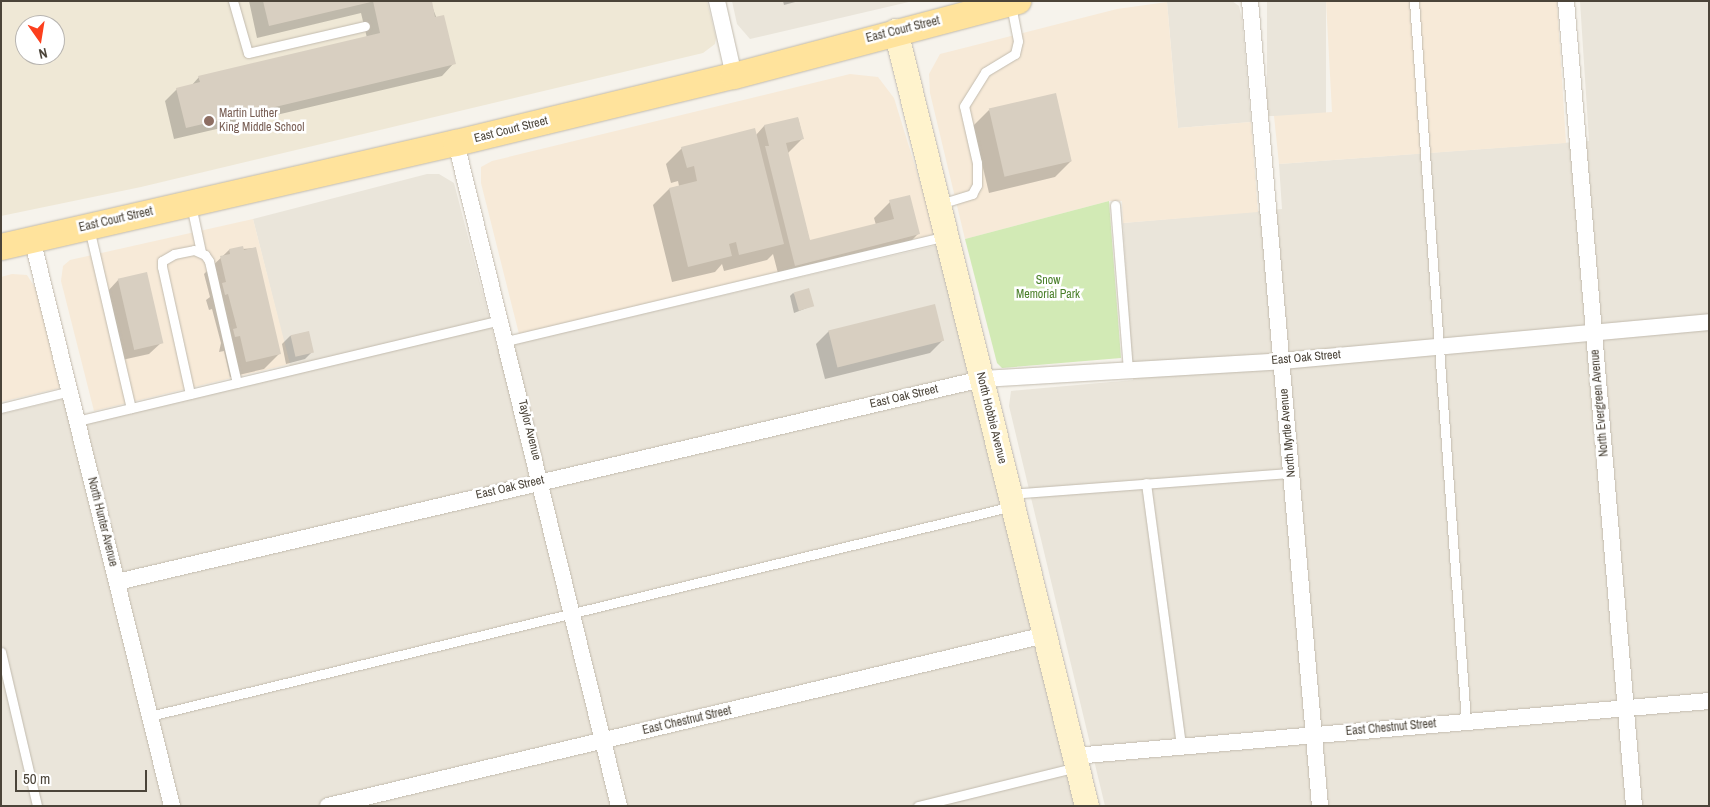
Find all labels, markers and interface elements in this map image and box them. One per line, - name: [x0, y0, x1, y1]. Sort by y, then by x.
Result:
- street label: East Court Street: [865, 14, 941, 46]
- north arrow: [15, 15, 65, 65]
- text: N: [37, 44, 49, 63]
- place label: Martin Luther King Middle School: [219, 107, 304, 135]
- street label: East Court Street: [473, 114, 549, 146]
- marker: Martin Luther King Middle School: [203, 115, 215, 127]
- street label: East Court Street: [78, 204, 154, 236]
- park label: Snow Memorial Park: [1016, 274, 1080, 302]
- street label: East Oak Street: [1271, 348, 1341, 368]
- street label: North Evergreen Avenue: [1588, 349, 1612, 457]
- street label: North Hobbie Avenue: [973, 370, 1009, 466]
- street label: East Oak Street: [869, 382, 939, 412]
- street label: North Myrtle Avenue: [1277, 388, 1299, 478]
- street label: Taylor Avenue: [514, 398, 544, 462]
- street label: East Oak Street: [475, 473, 545, 503]
- street label: North Hunter Avenue: [84, 475, 120, 569]
- street label: East Chestnut Street: [641, 704, 733, 738]
- street label: East Chestnut Street: [1345, 717, 1437, 739]
- scale bar: [18, 760, 150, 792]
- text: 50 m: [23, 768, 50, 789]

